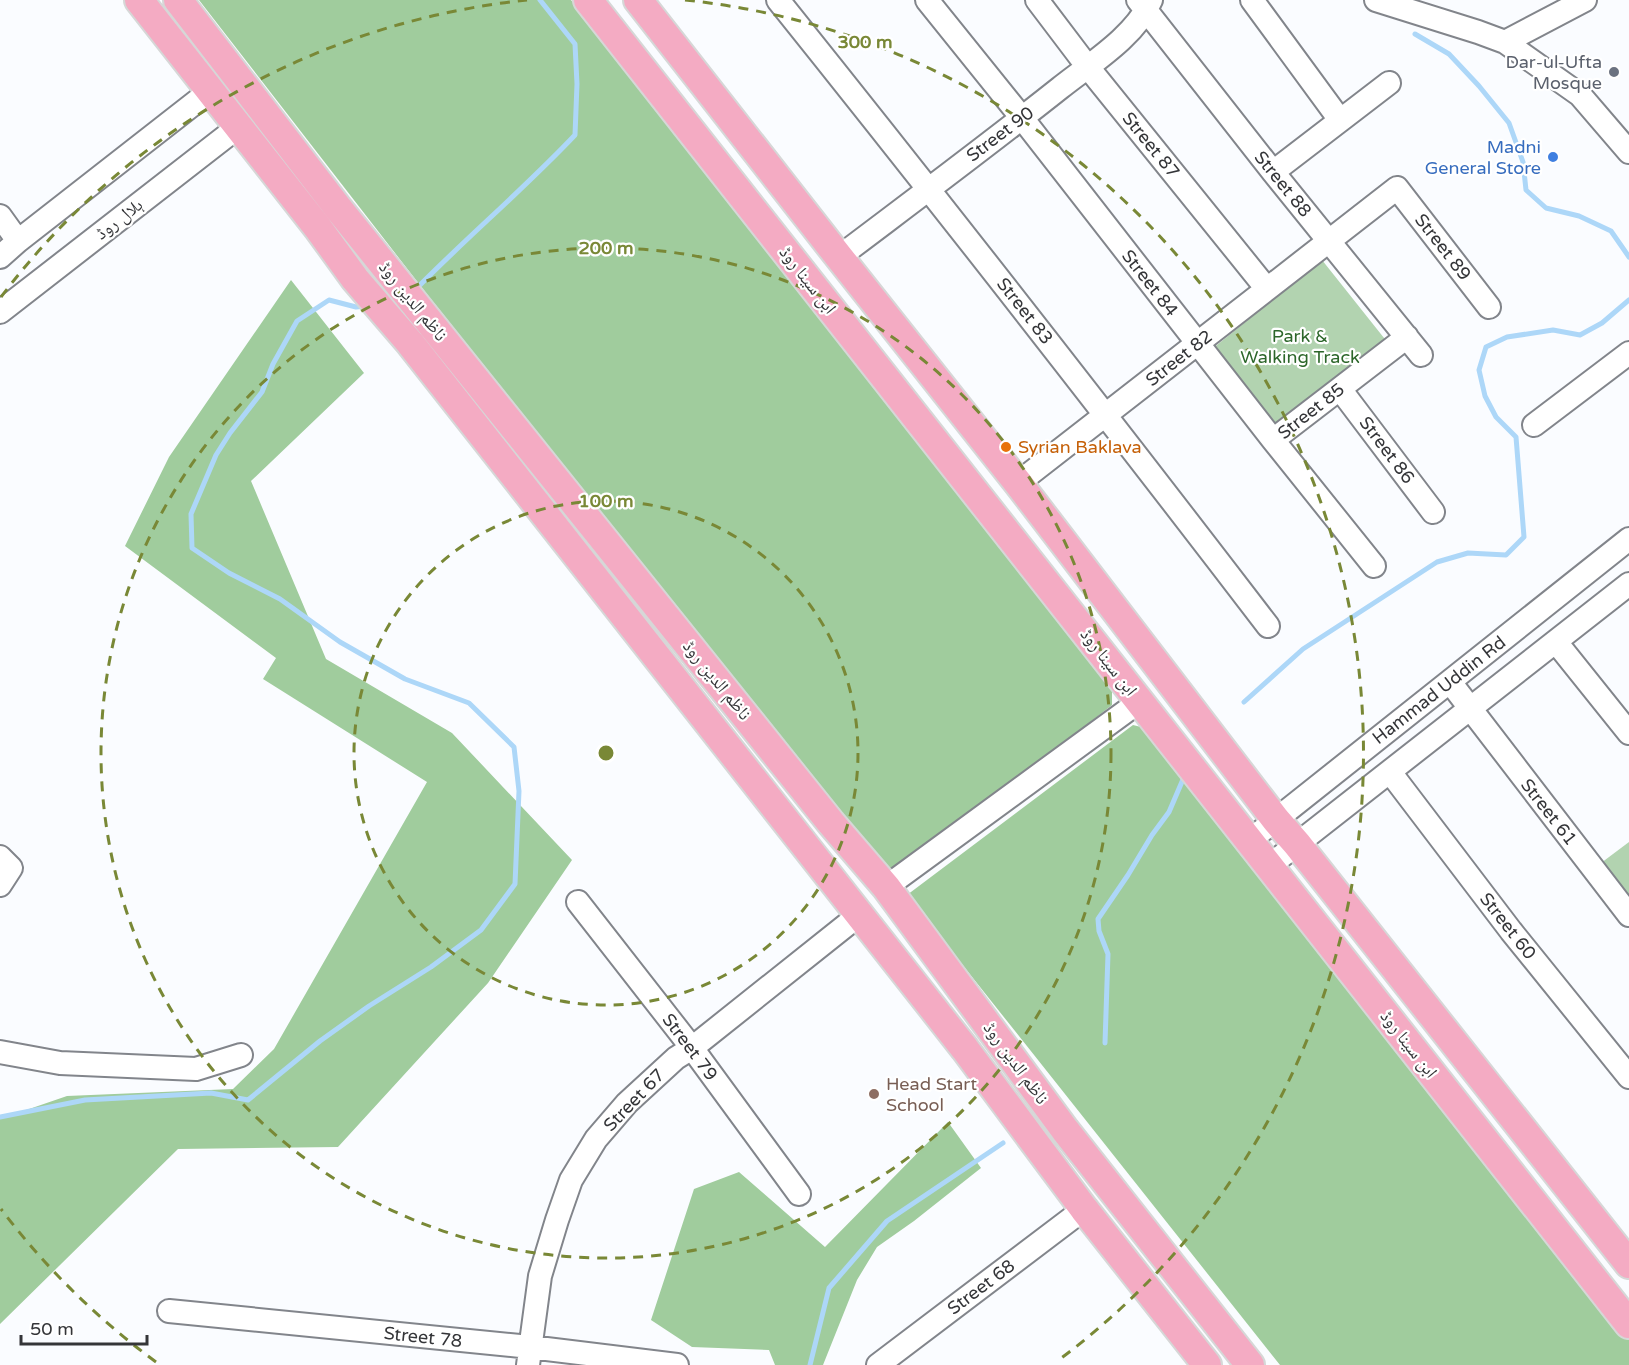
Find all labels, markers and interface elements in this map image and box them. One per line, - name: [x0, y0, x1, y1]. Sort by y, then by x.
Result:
- text: 300 m: [837, 31, 893, 53]
- place label: Dar-ul-Ufta Mosque: [1505, 51, 1602, 94]
- marker: Dar-ul-Ufta Mosque: [1607, 65, 1621, 79]
- street label: Street 90: [962, 102, 1038, 166]
- street label: Street 87: [1118, 107, 1184, 183]
- place label: Madni General Store: [1425, 136, 1541, 179]
- street label: Street 88: [1250, 146, 1316, 222]
- marker: Madni General Store: [1546, 150, 1560, 164]
- street label: ہلال روڈ: [91, 194, 147, 244]
- street label: Street 89: [1410, 209, 1476, 285]
- text: 200 m: [578, 237, 634, 259]
- street label: ابن سینا روڈ: [775, 242, 841, 318]
- street label: Street 84: [1117, 245, 1183, 321]
- street label: ناظم الدین روڈ: [373, 257, 452, 346]
- street label: Street 83: [992, 273, 1058, 349]
- street label: Street 82: [1141, 325, 1217, 391]
- park label: Park & Walking Track: [1240, 325, 1360, 368]
- street label: Street 85: [1273, 378, 1349, 444]
- street label: Street 86: [1355, 412, 1419, 488]
- place label: Syrian Baklava: [1018, 436, 1142, 458]
- marker: Syrian Baklava: [999, 440, 1013, 454]
- text: 100 m: [578, 490, 634, 512]
- street label: ابن سینا روڈ: [1076, 624, 1142, 700]
- street label: Hammad Uddin Rd: [1368, 631, 1510, 749]
- street label: ناظم الدین روڈ: [677, 636, 756, 725]
- centre of rings: [596, 743, 616, 763]
- street label: Street 61: [1516, 774, 1582, 850]
- street label: Street 60: [1475, 888, 1541, 964]
- street label: ابن سینا روڈ: [1376, 1006, 1442, 1082]
- street label: Street 79: [658, 1009, 722, 1085]
- street label: ناظم الدین روڈ: [978, 1018, 1053, 1109]
- street label: Street 67: [599, 1064, 669, 1136]
- place label: Head Start School: [886, 1073, 977, 1116]
- marker: Head Start School: [867, 1087, 881, 1101]
- street label: Street 68: [943, 1255, 1019, 1319]
- scale bar: [21, 1308, 147, 1346]
- text: 50 m: [30, 1318, 74, 1340]
- street label: Street 78: [383, 1322, 463, 1352]

